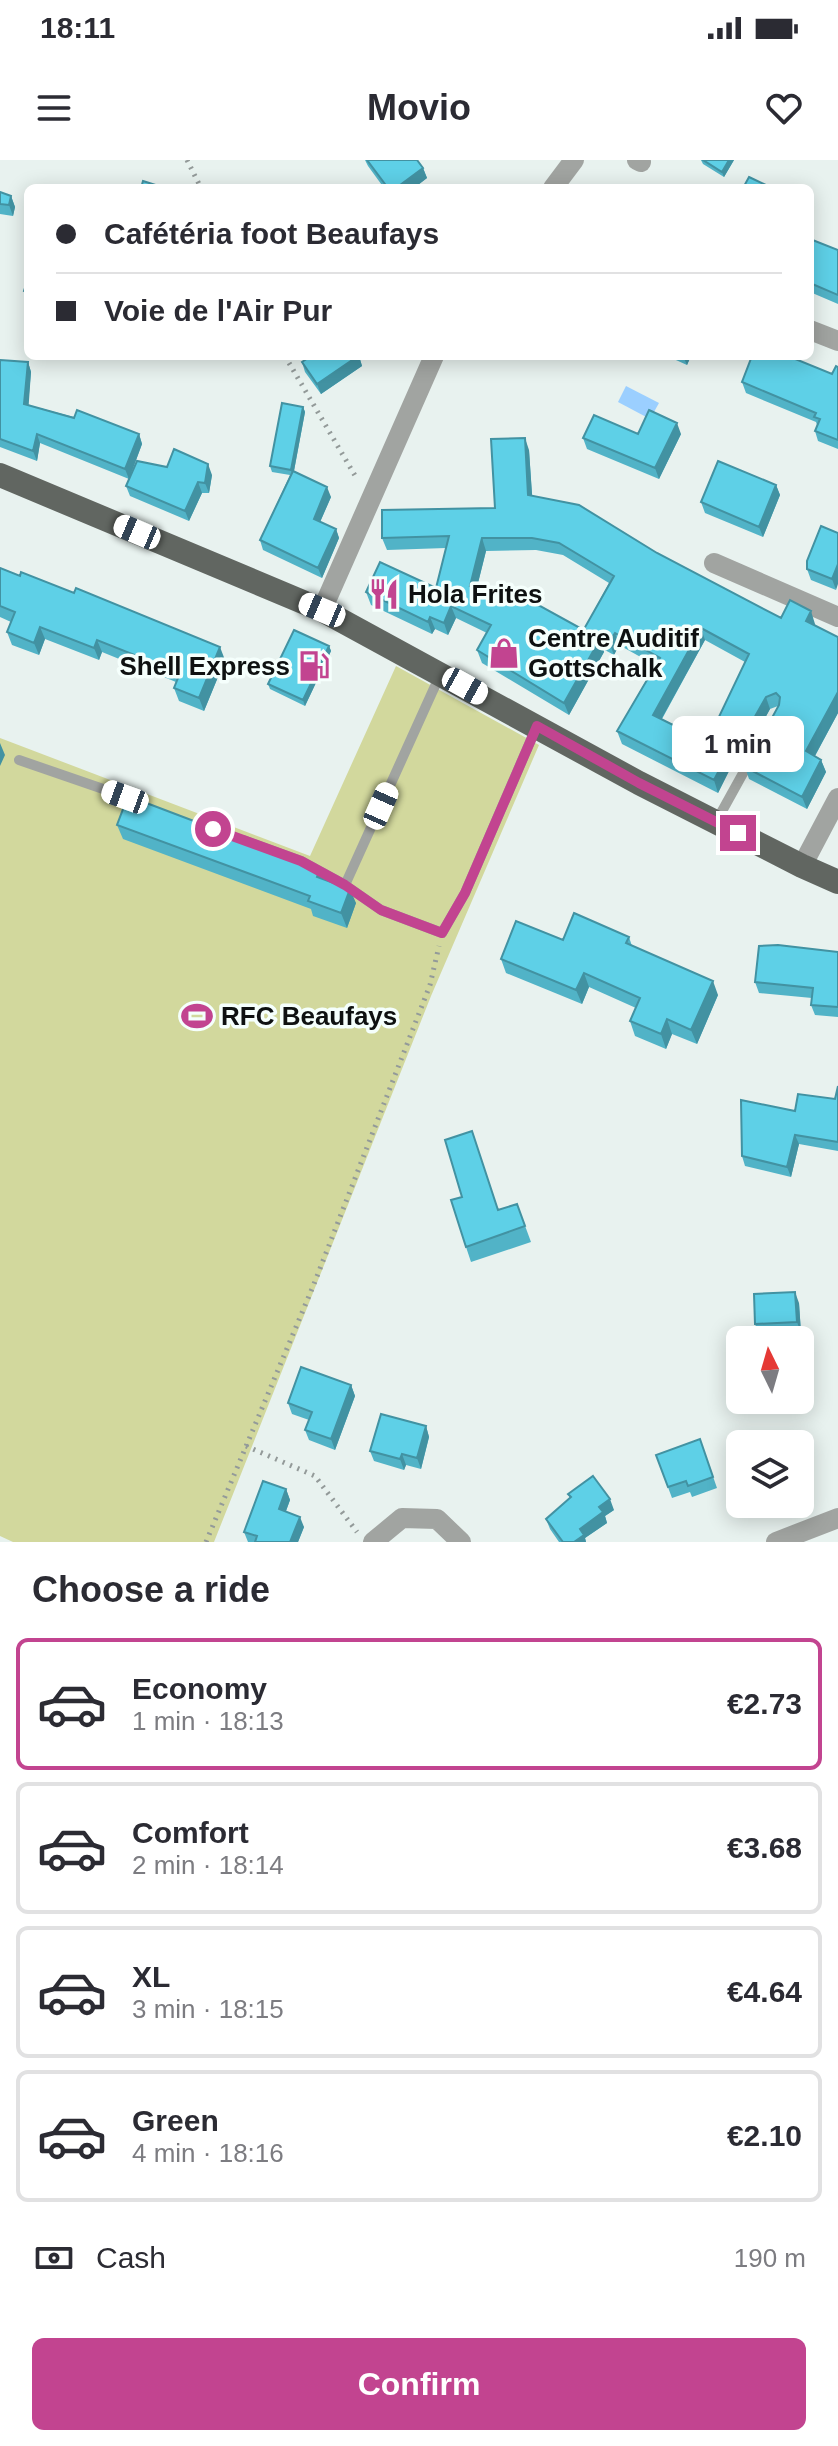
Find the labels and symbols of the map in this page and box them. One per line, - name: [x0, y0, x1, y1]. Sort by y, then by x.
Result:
- car: [110, 512, 164, 552]
- restaurant icon: Hola Frites: [367, 577, 401, 611]
- place label: Hola Frites: [408, 579, 542, 609]
- car: [295, 590, 349, 630]
- place label: Centre Auditif Gottschalk: [528, 623, 699, 683]
- shop icon: Centre Auditif Gottschalk: [487, 636, 521, 670]
- fuel station icon: Shell Express: [297, 649, 331, 683]
- place label: Shell Express: [119, 651, 290, 681]
- car: [438, 664, 492, 708]
- callout: 1 min: [672, 717, 804, 773]
- car: [98, 778, 152, 816]
- car: [360, 779, 402, 833]
- route start: [195, 811, 231, 847]
- route end: [720, 815, 756, 851]
- sports icon: RFC Beaufays: [180, 999, 214, 1033]
- place label: RFC Beaufays: [221, 1001, 397, 1031]
- north arrow: [726, 1326, 814, 1414]

